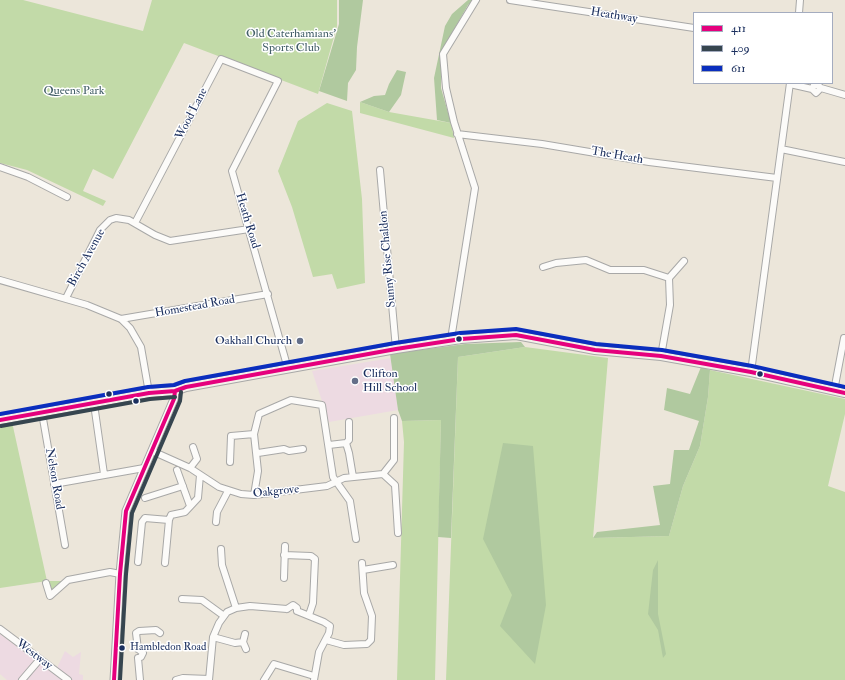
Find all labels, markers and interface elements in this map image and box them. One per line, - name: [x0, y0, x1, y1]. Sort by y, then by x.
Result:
- street label: Heathway: [590, 5, 638, 27]
- legend: [693, 12, 833, 84]
- text: 411: [731, 21, 746, 36]
- park label: Old Caterhamians' Sports Club: [246, 27, 336, 55]
- text: 409: [731, 41, 750, 56]
- text: 611: [731, 61, 746, 76]
- park label: Queens Park: [43, 84, 105, 98]
- street label: Wood Lane: [173, 86, 211, 142]
- street label: The Heath: [590, 144, 644, 168]
- street label: Heath Road: [232, 191, 262, 251]
- street label: Sunny Rise Chaldon: [377, 210, 399, 308]
- street label: Birch Avenue: [65, 227, 109, 289]
- street label: Homestead Road: [154, 293, 236, 321]
- place label: Oakhall Church: [215, 334, 292, 348]
- unlabelled marker: [454, 334, 464, 344]
- marker: Oakhall Church: [295, 336, 305, 346]
- place label: Clifton Hill School: [363, 367, 417, 395]
- unlabelled marker: [755, 369, 765, 379]
- marker: Clifton Hill School: [350, 376, 360, 386]
- unlabelled marker: [104, 389, 114, 399]
- unlabelled marker: [131, 396, 141, 406]
- street label: Nelson Road: [42, 447, 66, 511]
- street label: Oakgrove: [252, 482, 300, 502]
- street label: Westway: [13, 637, 55, 673]
- place label: Hambledon Road: [130, 641, 206, 655]
- marker: Hambledon Road: [117, 643, 127, 653]

